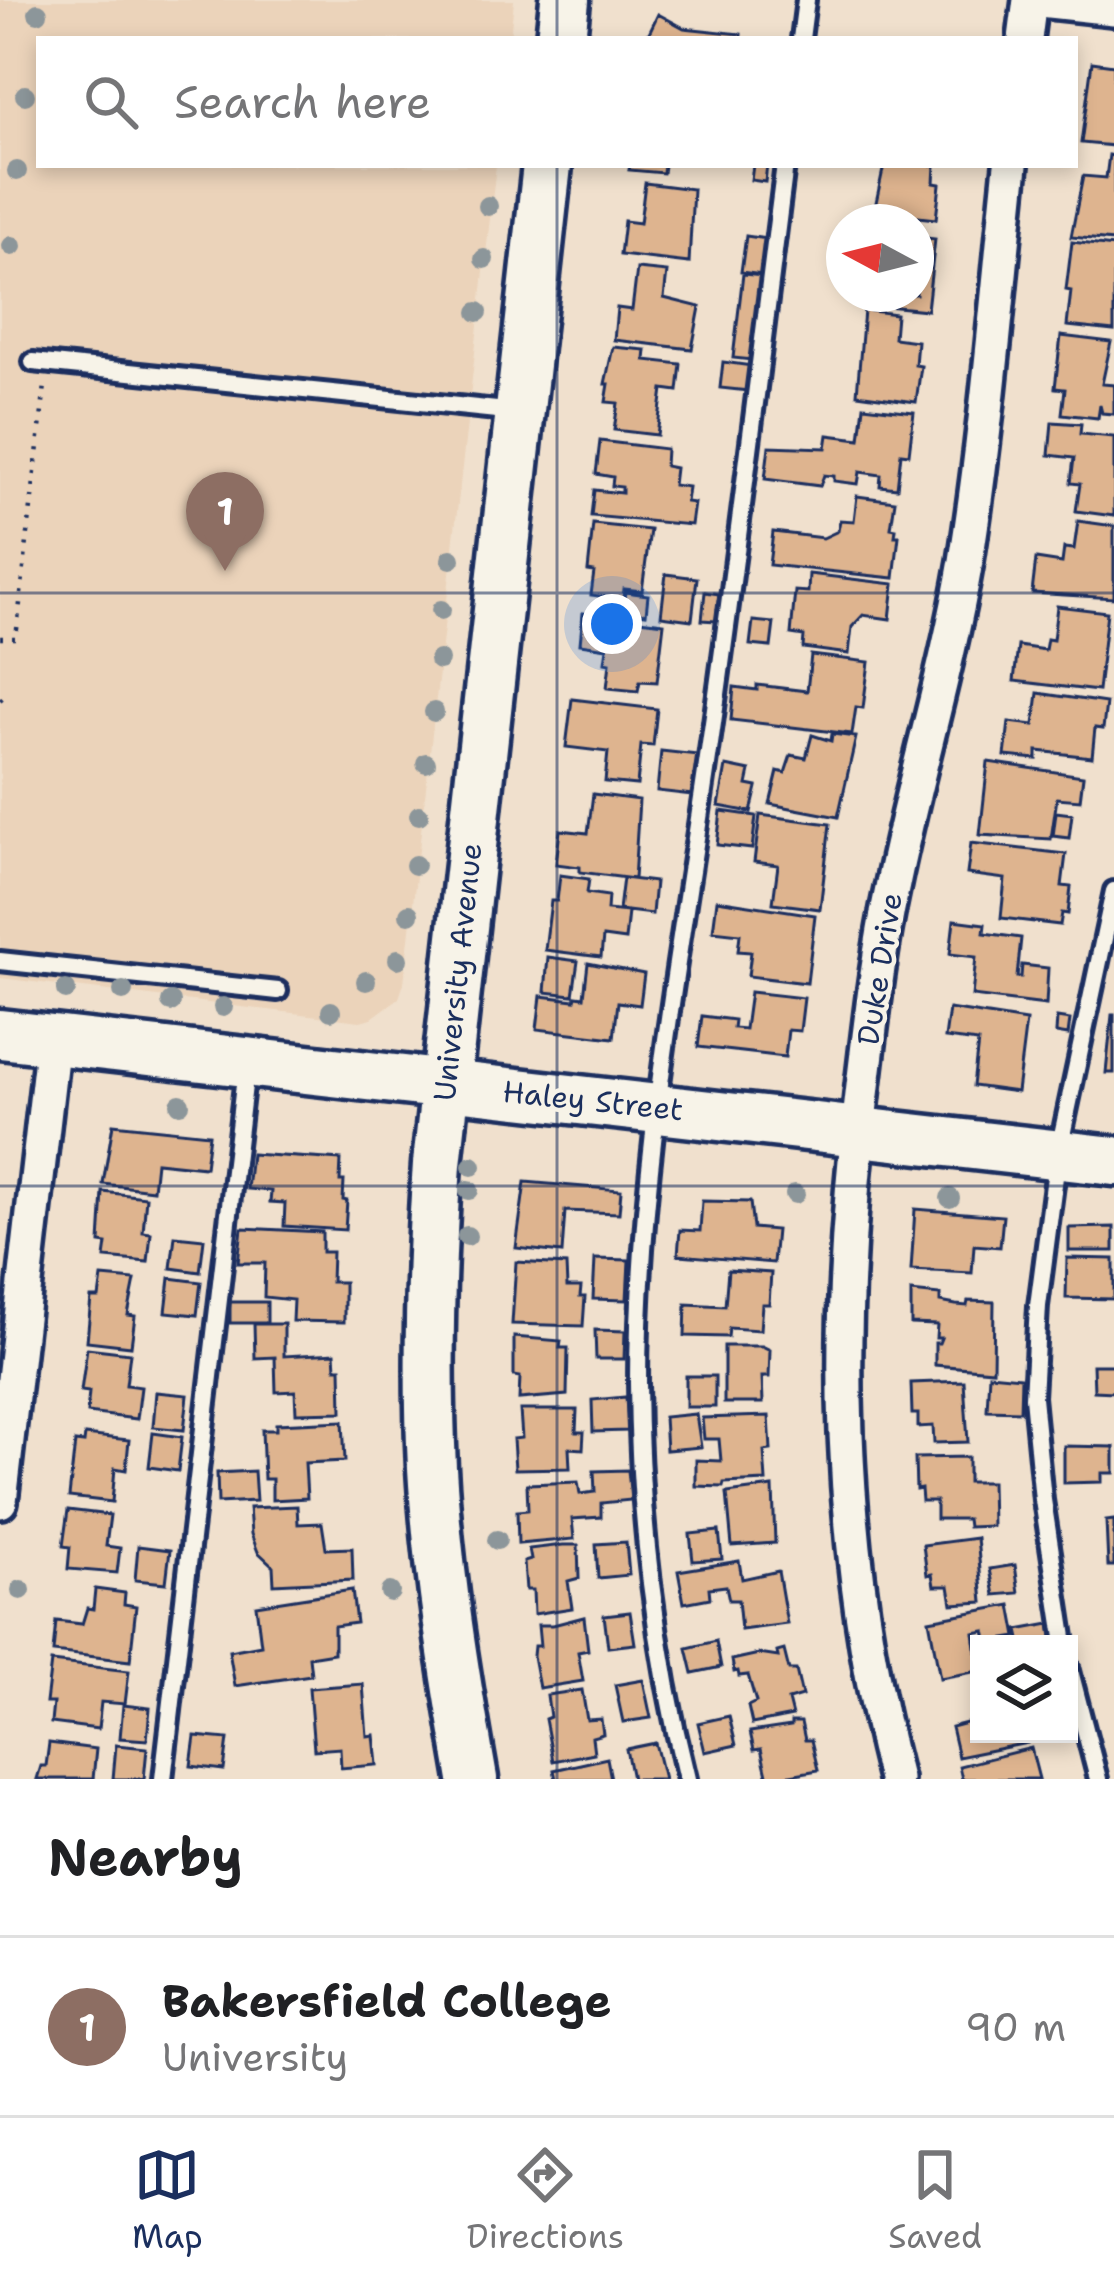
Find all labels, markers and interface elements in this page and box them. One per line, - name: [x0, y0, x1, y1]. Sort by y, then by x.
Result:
- search box: [36, 36, 1078, 168]
- icon: search: [78, 69, 144, 135]
- text: Search here: [174, 72, 431, 132]
- north arrow: [826, 204, 934, 312]
- pin: 1: [186, 472, 264, 571]
- your location: [582, 594, 642, 654]
- street label: University Avenue: [424, 841, 491, 1103]
- street label: Duke Drive: [847, 890, 912, 1048]
- street label: Haley Street: [501, 1071, 685, 1130]
- map controls: [970, 1635, 1078, 1743]
- button: layers: [970, 1635, 1078, 1743]
- text: Nearby: [48, 1823, 243, 1891]
- text: Bakersfield College: [162, 1971, 612, 2031]
- text: 1: [78, 2001, 96, 2053]
- text: 90 m: [965, 2001, 1066, 2053]
- text: University: [162, 2031, 348, 2083]
- tab: Map: [132, 2142, 203, 2259]
- tab: Directions: [467, 2142, 624, 2259]
- tab: Saved: [888, 2142, 982, 2259]

